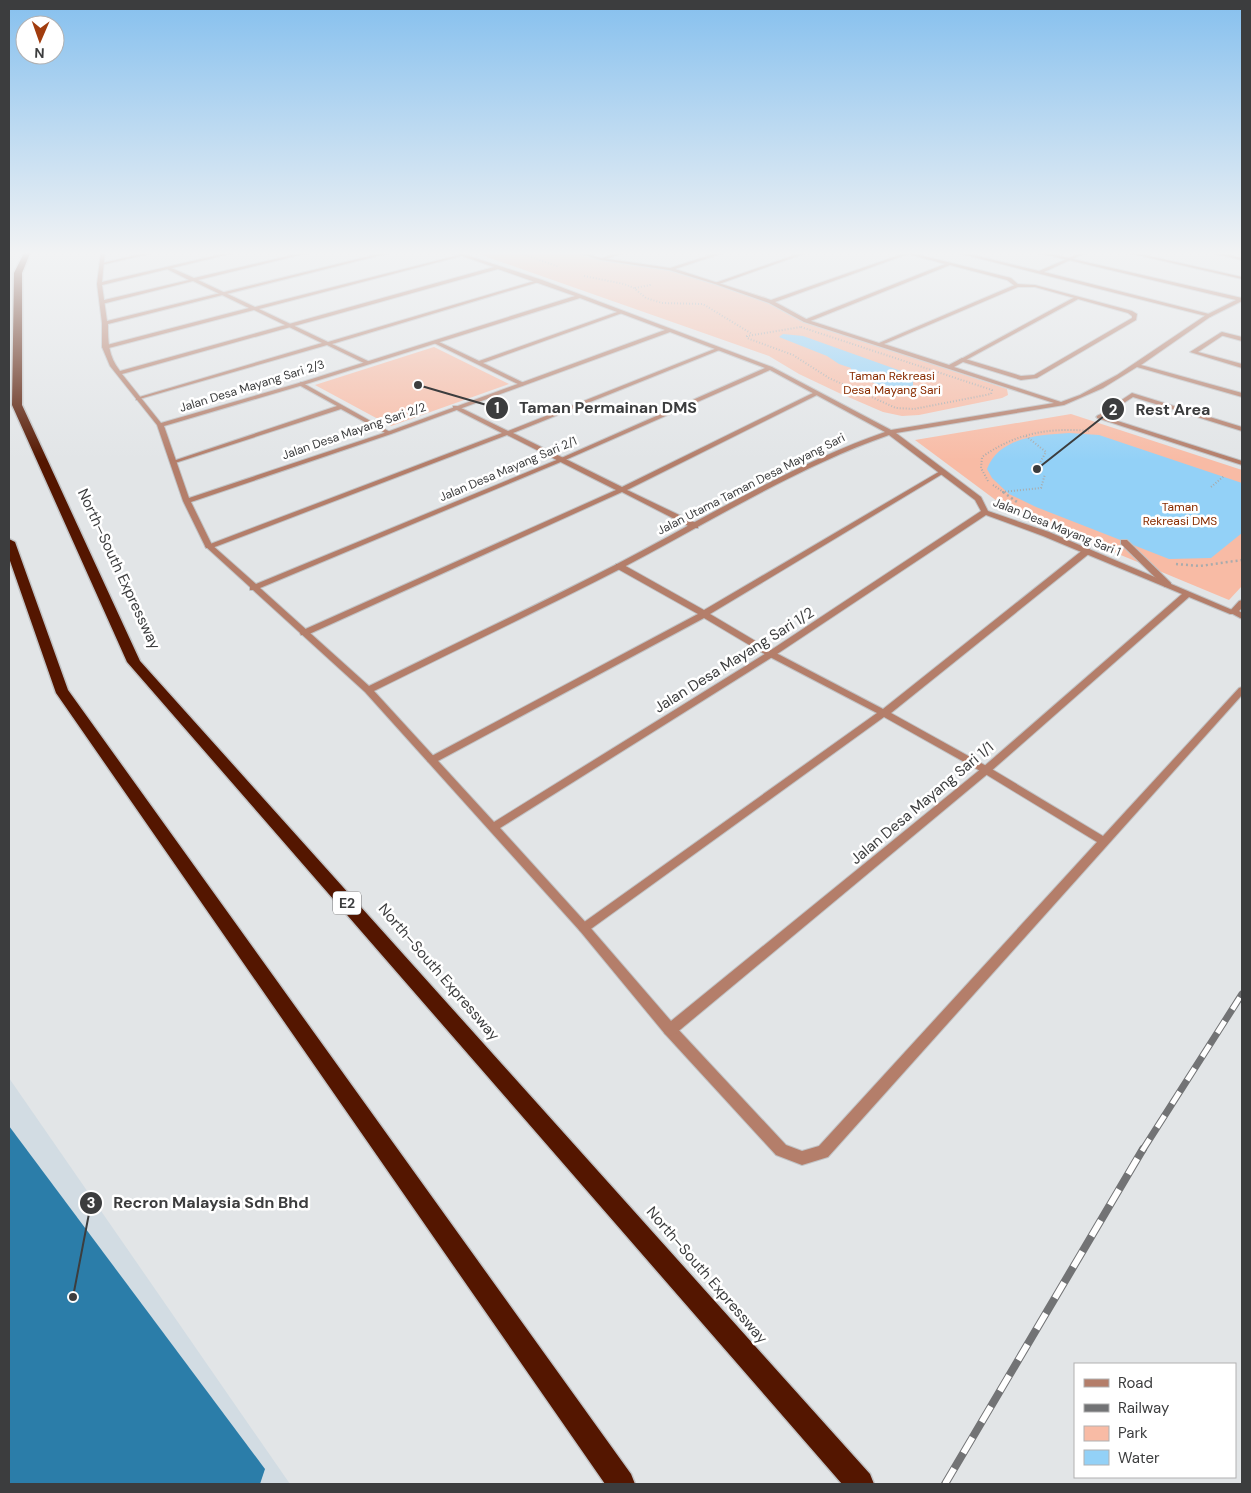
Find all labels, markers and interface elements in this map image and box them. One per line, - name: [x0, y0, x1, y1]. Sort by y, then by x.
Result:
- north arrow: [15, 15, 65, 65]
- text: N: [34, 44, 45, 62]
- street label: Jalan Desa Mayang Sari 2/3: [177, 356, 327, 416]
- park label: Taman Rekreasi Desa Mayang Sari: [843, 368, 941, 398]
- callout: Taman Permainan DMS: [484, 392, 707, 423]
- callout: Rest Area: [1101, 394, 1221, 425]
- text: Taman Permainan DMS: [519, 397, 697, 418]
- text: 1: [494, 398, 500, 418]
- street label: Jalan Desa Mayang Sari 2/2: [280, 399, 428, 463]
- text: Rest Area: [1136, 399, 1210, 420]
- text: 2: [1109, 400, 1118, 420]
- street label: Jalan Utama Taman Desa Mayang Sari: [654, 429, 848, 538]
- street label: Jalan Desa Mayang Sari 2/1: [437, 433, 579, 505]
- street label: North–South Expressway: [73, 485, 165, 653]
- street label: Jalan Desa Mayang Sari 1: [991, 494, 1123, 560]
- park label: Taman Rekreasi DMS: [1143, 499, 1217, 529]
- street label: Jalan Desa Mayang Sari 1/2: [650, 602, 818, 718]
- street label: Jalan Desa Mayang Sari 1/1: [846, 737, 998, 869]
- road number: E2: [333, 891, 361, 914]
- street label: North–South Expressway: [374, 899, 504, 1045]
- callout: Recron Malaysia Sdn Bhd: [78, 1187, 319, 1218]
- text: Recron Malaysia Sdn Bhd: [113, 1192, 309, 1213]
- text: 3: [86, 1193, 96, 1213]
- street label: North–South Expressway: [642, 1202, 772, 1348]
- legend: [1074, 1363, 1236, 1478]
- text: Road: [1118, 1373, 1153, 1393]
- text: Railway: [1118, 1398, 1170, 1418]
- text: Park: [1118, 1423, 1148, 1443]
- text: Water: [1118, 1448, 1160, 1468]

